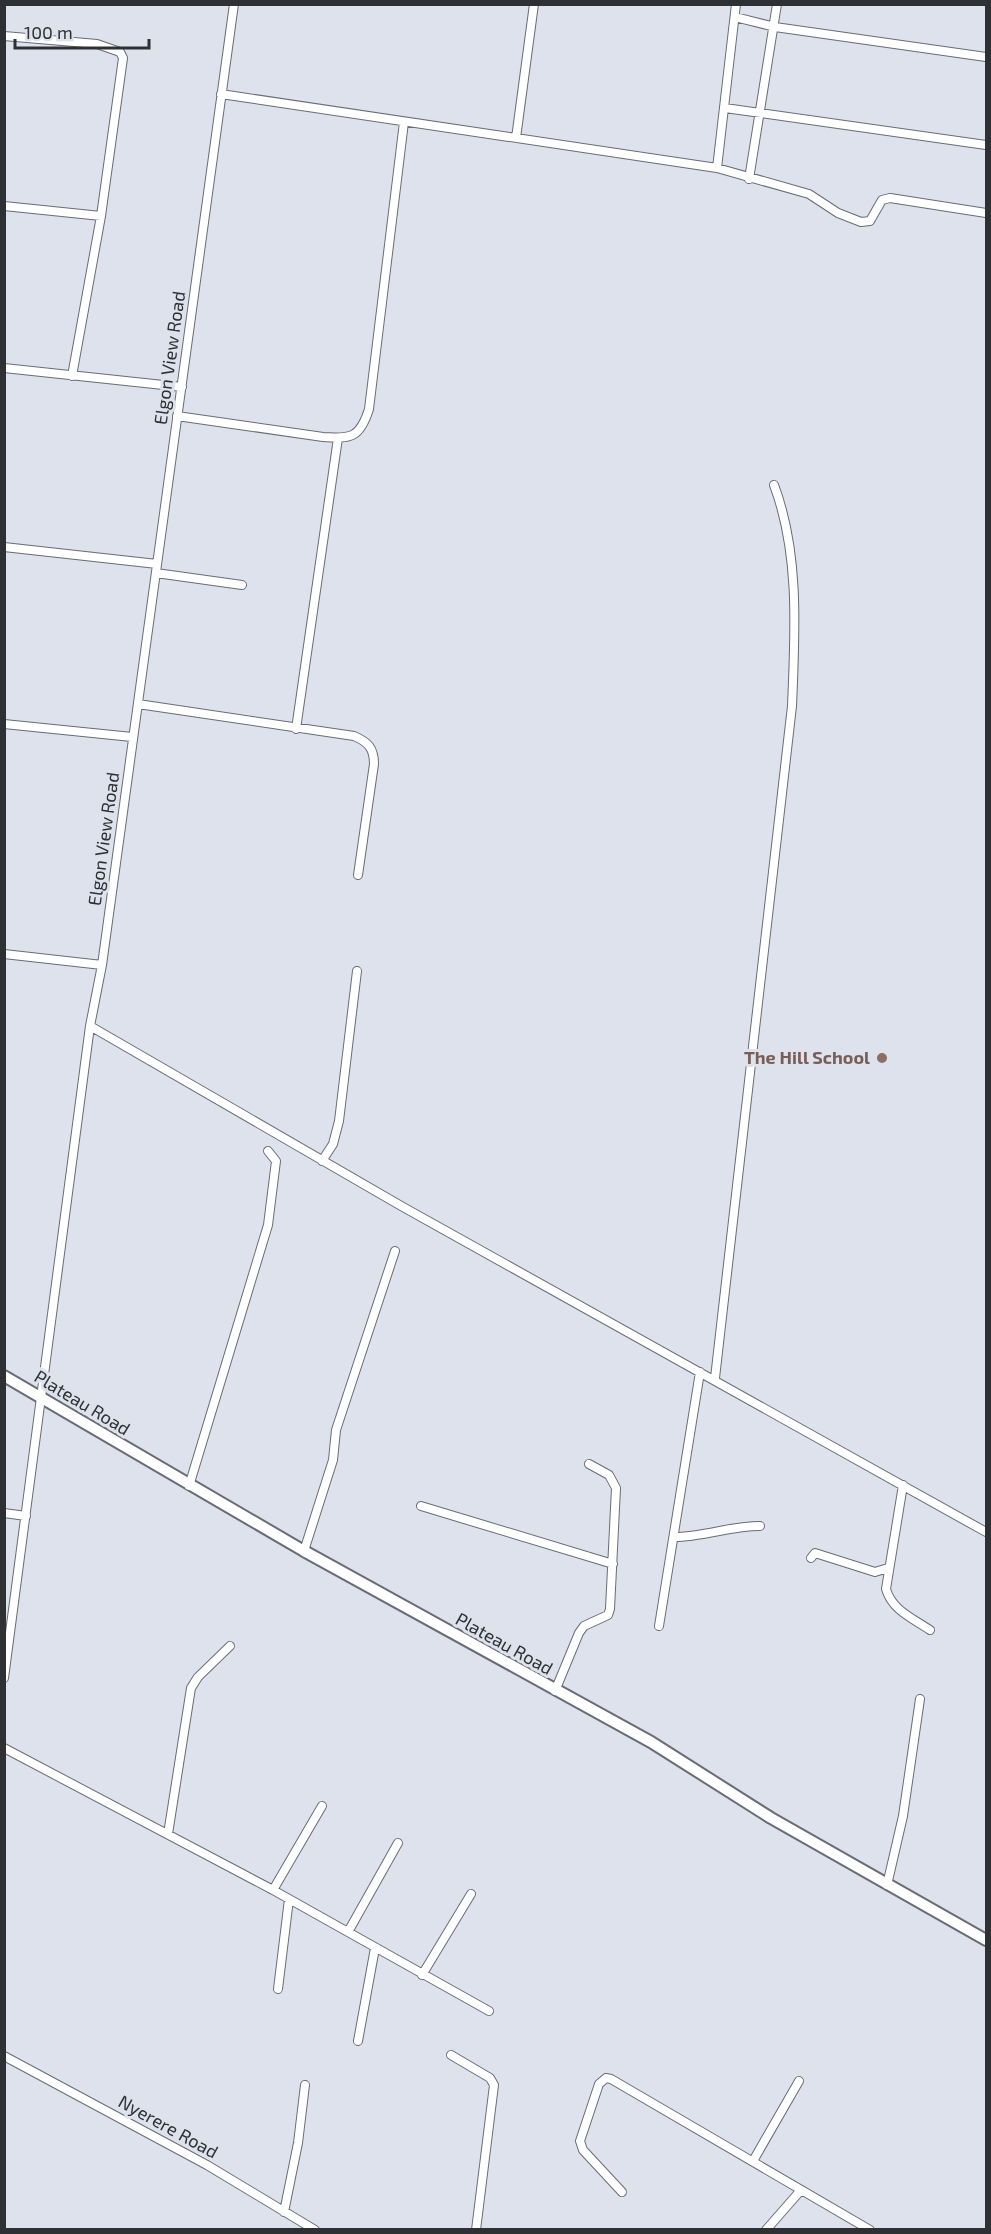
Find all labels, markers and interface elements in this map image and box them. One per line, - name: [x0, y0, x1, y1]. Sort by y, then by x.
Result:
- scale bar: [15, 12, 148, 50]
- text: 100 m: [24, 21, 73, 43]
- street label: Elgon View Road: [149, 290, 189, 426]
- street label: Elgon View Road: [83, 771, 123, 907]
- place label: The Hill School: [744, 1046, 870, 1068]
- marker: The Hill School: [875, 1051, 889, 1065]
- street label: Plateau Road: [31, 1365, 134, 1439]
- street label: Plateau Road: [452, 1607, 557, 1679]
- street label: Nyerere Road: [115, 2090, 222, 2163]

